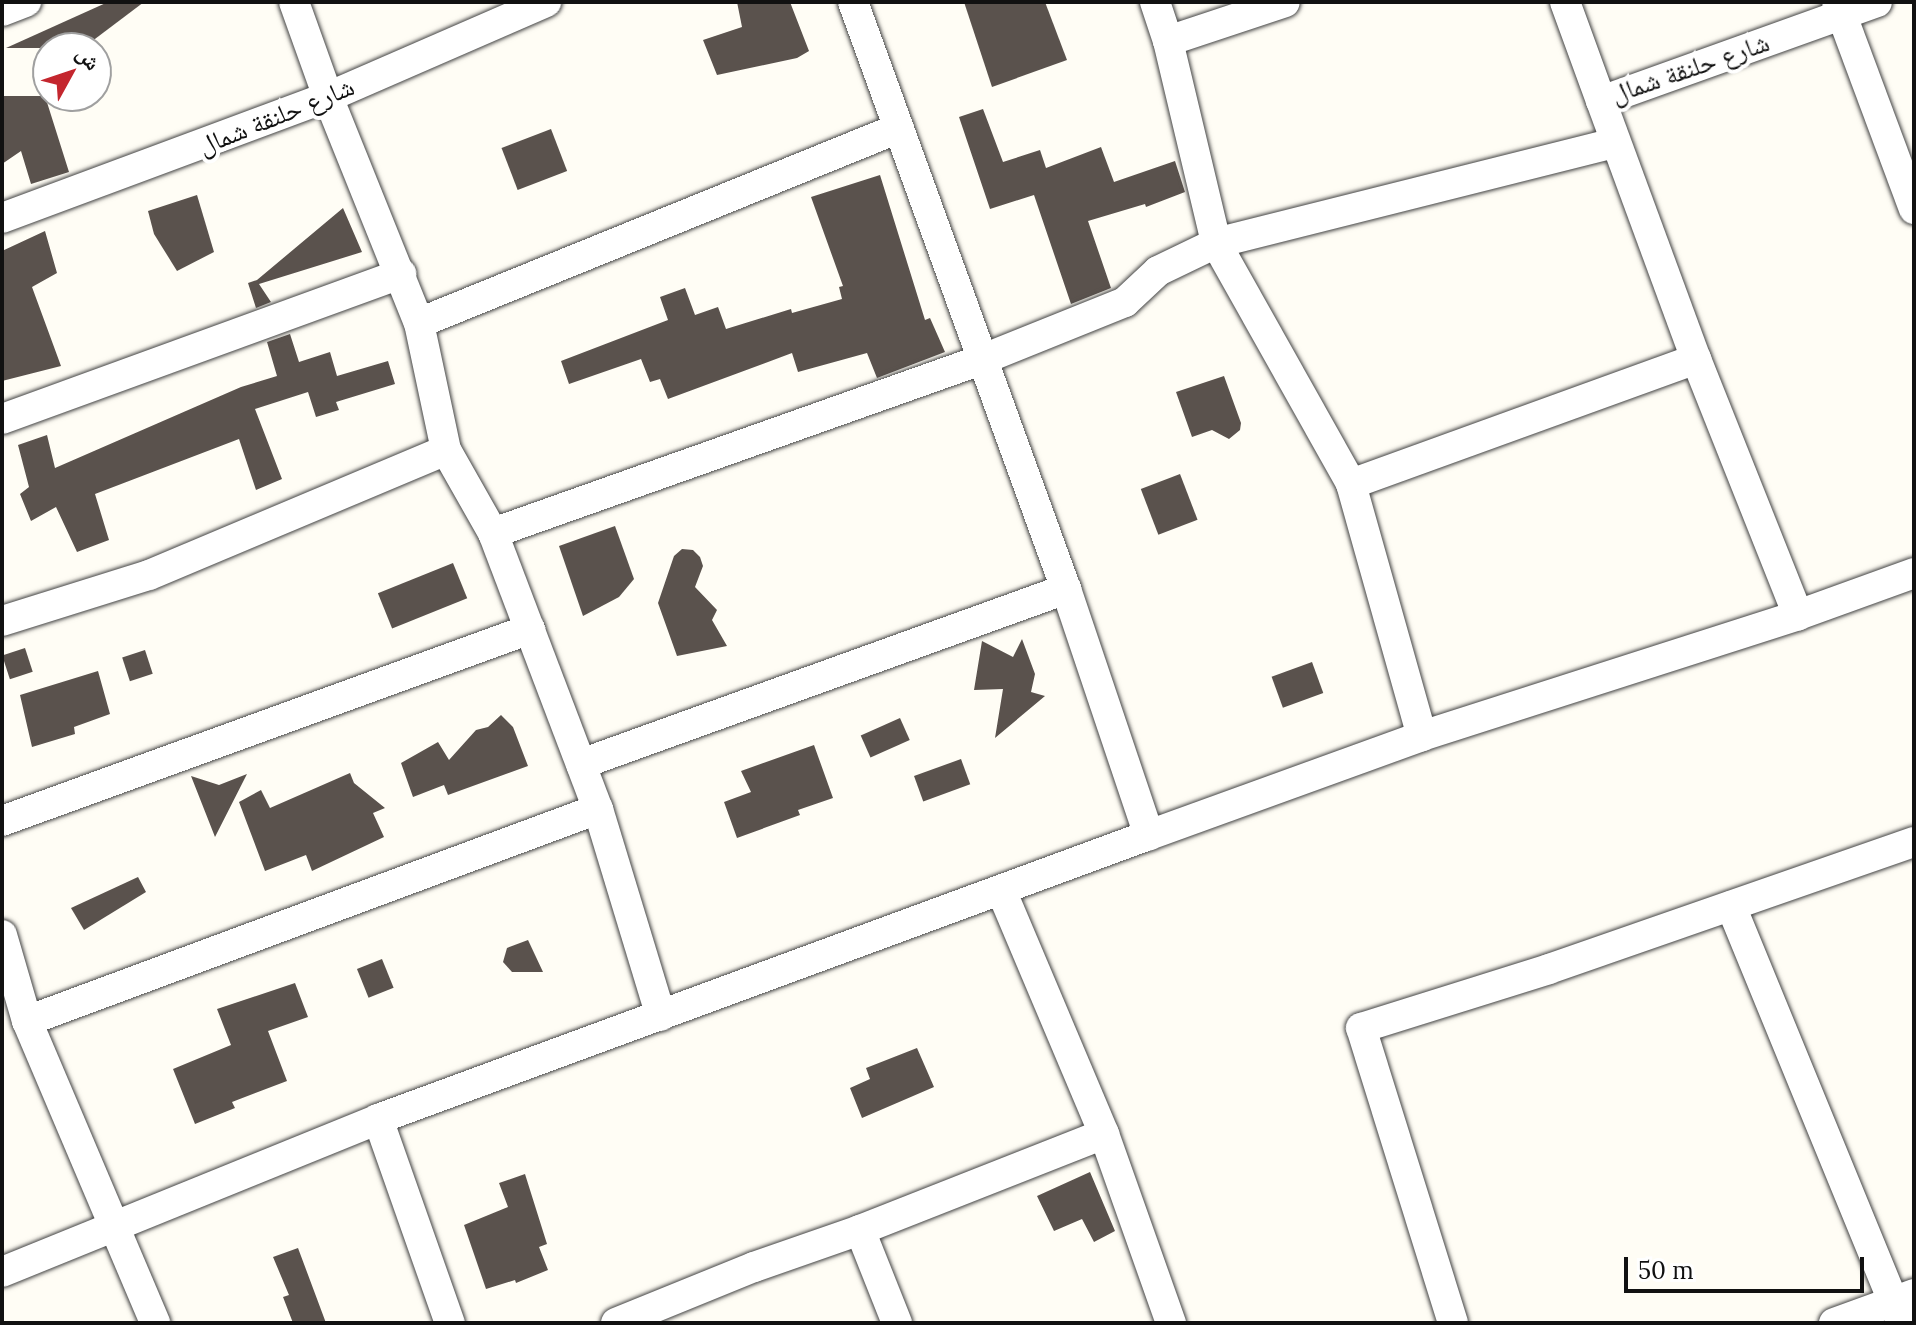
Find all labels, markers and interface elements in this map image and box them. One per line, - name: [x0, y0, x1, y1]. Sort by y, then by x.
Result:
- street label: شارع حلنقة شمال: [1607, 26, 1773, 110]
- north arrow: [32, 32, 112, 112]
- text: ش: [71, 40, 107, 76]
- street label: شارع حلنقة شمال: [194, 71, 358, 161]
- scale bar: [1628, 1241, 1868, 1291]
- text: 50 m: [1638, 1255, 1694, 1286]

